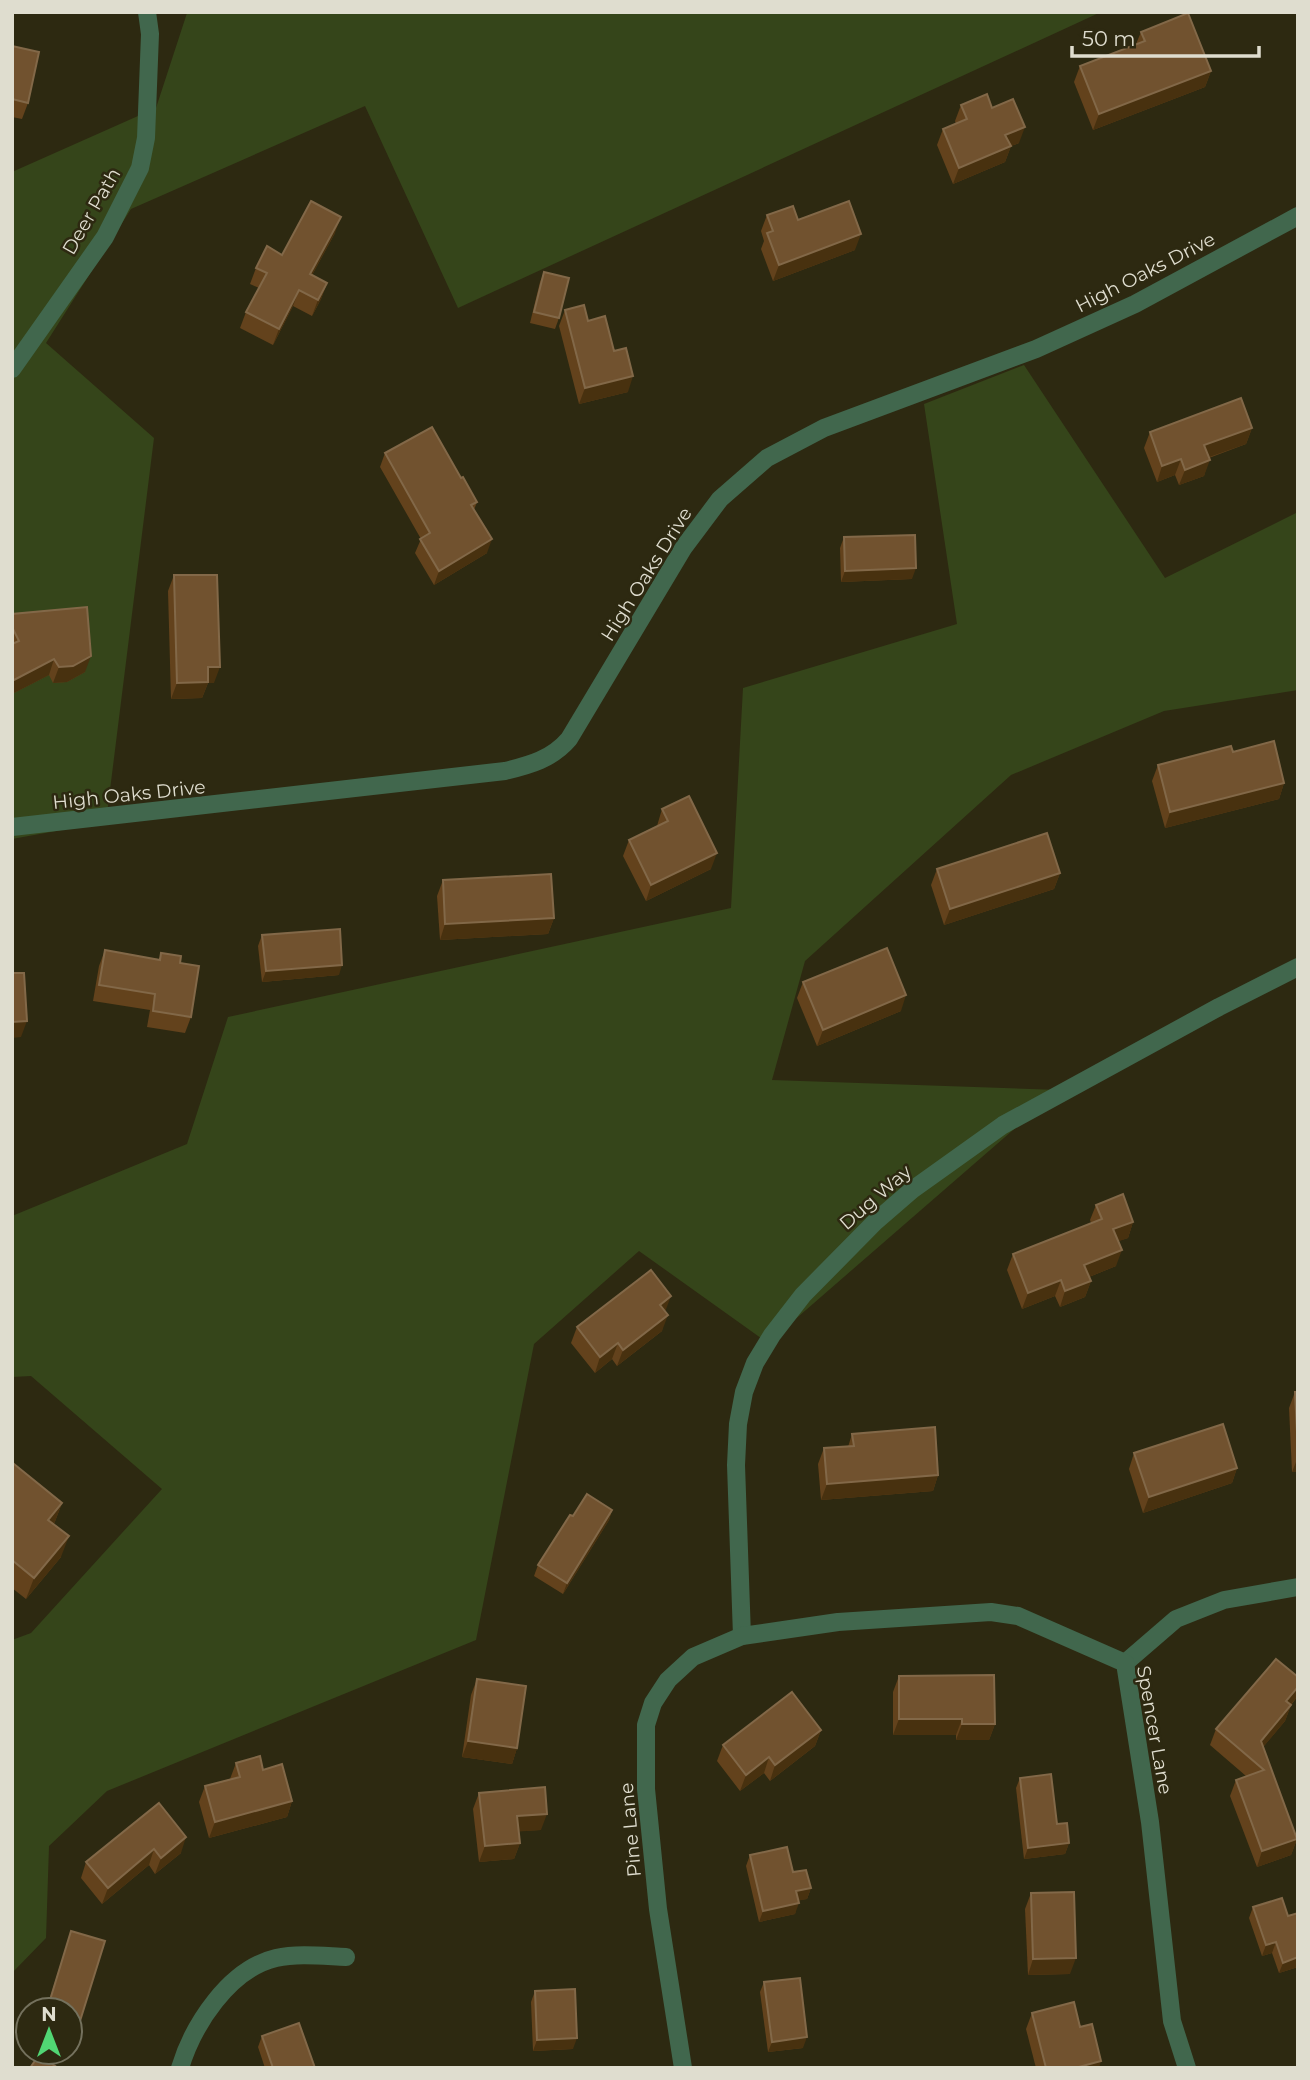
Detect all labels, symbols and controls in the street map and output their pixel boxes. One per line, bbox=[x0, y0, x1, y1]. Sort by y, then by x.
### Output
scale bar bbox=[1072, 14, 1259, 58]
text: 50 m bbox=[1082, 26, 1136, 51]
street label: Deer Path bbox=[57, 164, 125, 259]
street label: High Oaks Drive bbox=[1072, 227, 1219, 318]
street label: High Oaks Drive bbox=[596, 503, 697, 645]
street label: High Oaks Drive bbox=[51, 775, 207, 814]
street label: Dug Way bbox=[835, 1159, 916, 1235]
street label: Spencer Lane bbox=[1132, 1664, 1177, 1796]
street label: Pine Lane bbox=[615, 1782, 646, 1878]
north arrow bbox=[14, 1996, 84, 2066]
text: N bbox=[41, 2003, 57, 2026]

